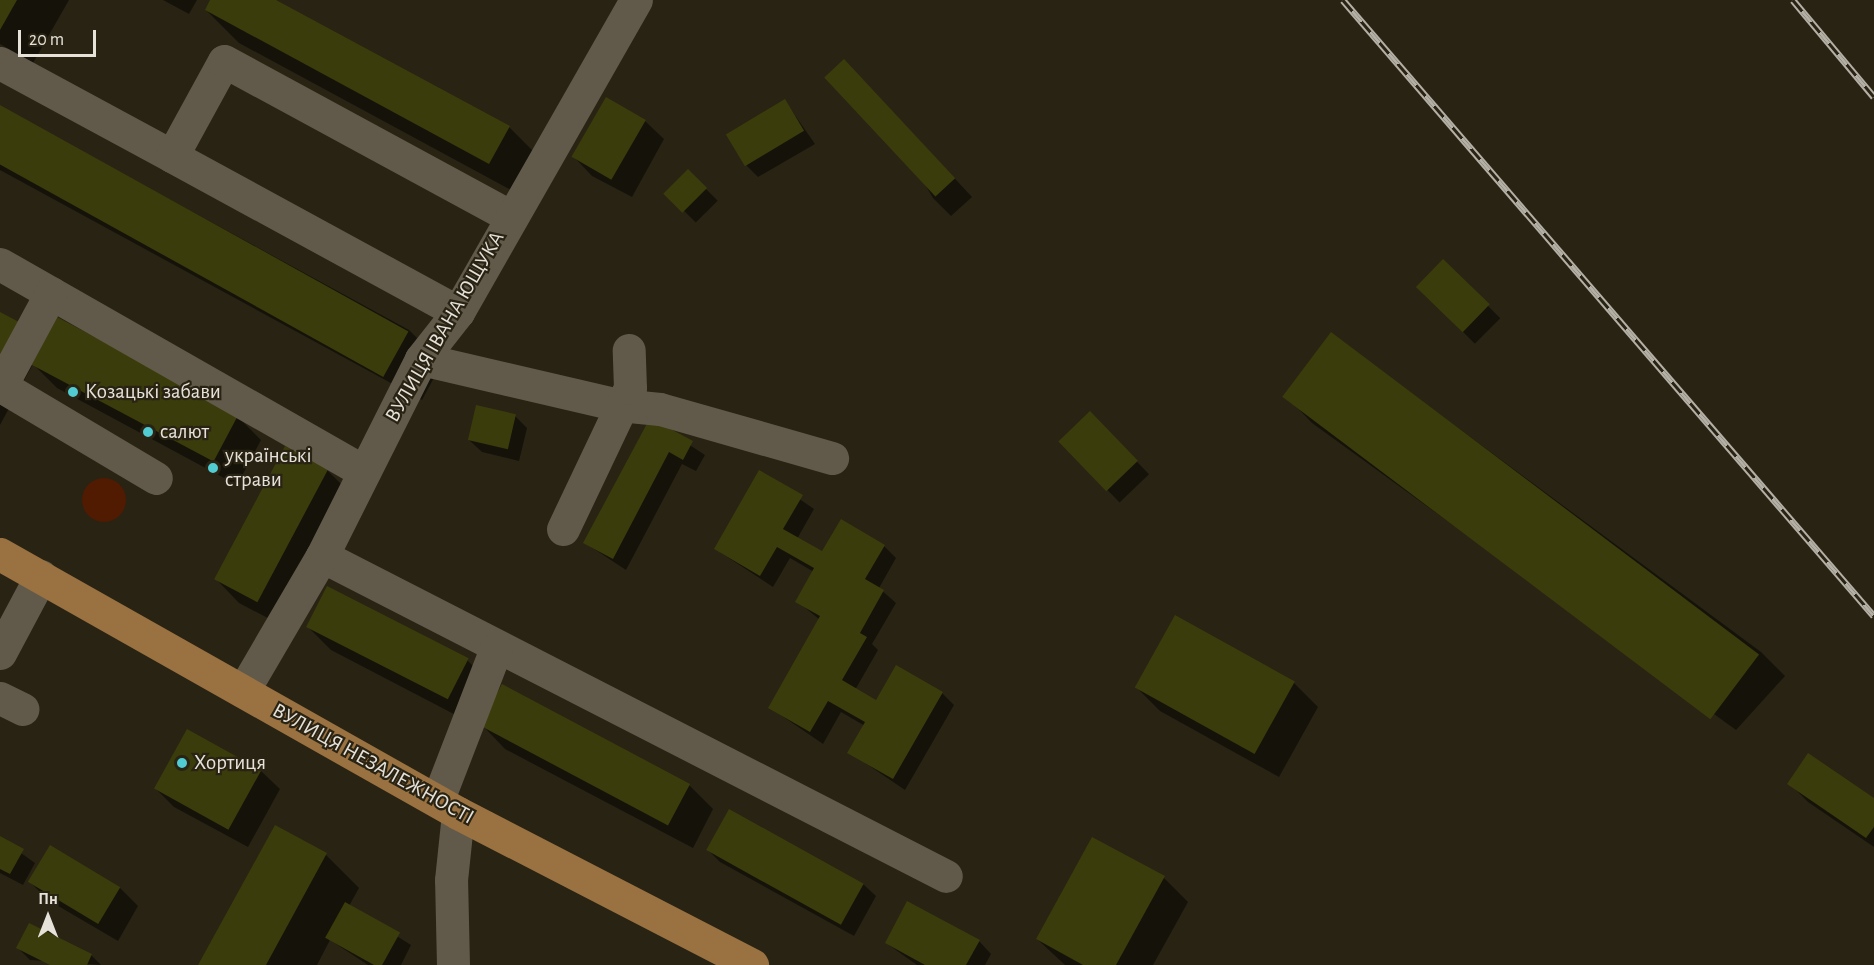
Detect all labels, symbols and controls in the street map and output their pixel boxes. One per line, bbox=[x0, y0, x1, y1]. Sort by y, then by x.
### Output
scale bar bbox=[21, 18, 99, 56]
text: 20 m bbox=[29, 31, 64, 49]
street label: ВУЛИЦЯ ІВАНА ЮЩУКА bbox=[380, 227, 510, 427]
place label: Козацькі забави bbox=[85, 379, 221, 405]
marker: Козацькі забави bbox=[66, 385, 80, 399]
place label: салют bbox=[160, 419, 209, 445]
marker: салют bbox=[141, 425, 155, 439]
place label: українські страви bbox=[225, 443, 311, 493]
marker: українські страви bbox=[206, 461, 220, 475]
street label: ВУЛИЦЯ НЕЗАЛЕЖНОСТІ bbox=[268, 698, 478, 830]
place label: Хортиця bbox=[194, 750, 266, 776]
marker: Хортиця bbox=[175, 756, 189, 770]
north arrow bbox=[18, 887, 78, 947]
text: Пн bbox=[38, 891, 58, 907]

